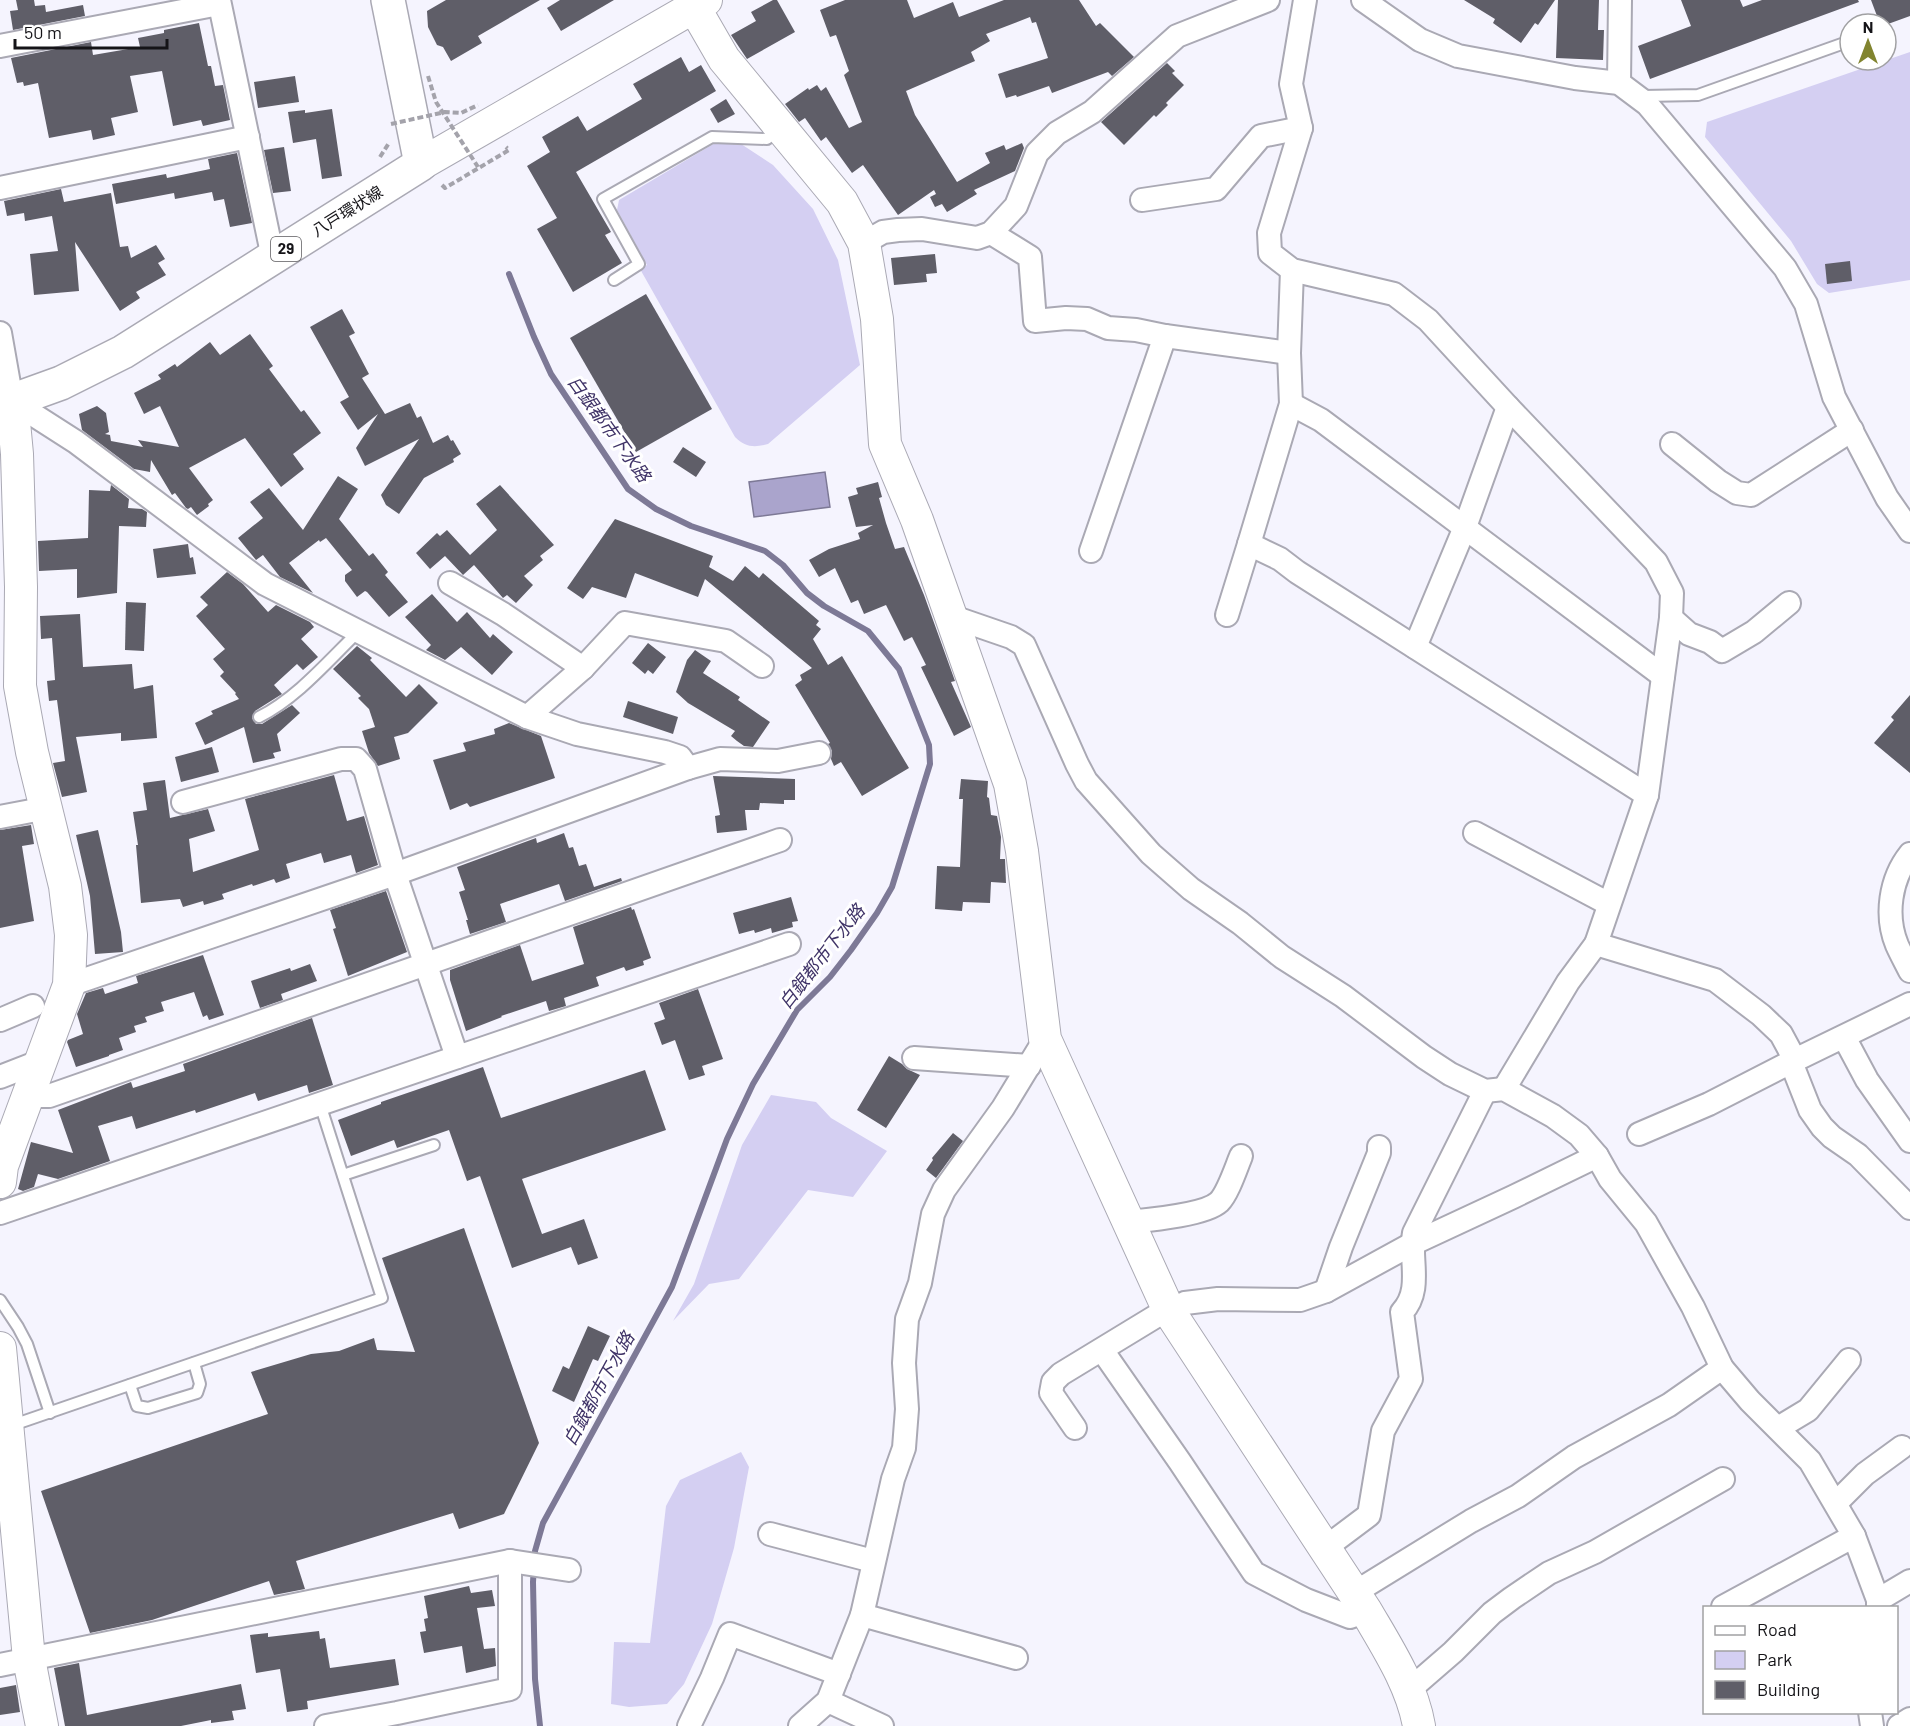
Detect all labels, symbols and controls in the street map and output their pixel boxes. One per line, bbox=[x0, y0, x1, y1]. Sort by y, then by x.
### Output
scale bar bbox=[15, 12, 166, 50]
north arrow bbox=[1838, 12, 1898, 72]
text: N bbox=[1863, 17, 1873, 36]
text: 50 m bbox=[24, 21, 62, 43]
street label: 八戸環状線 bbox=[308, 181, 386, 240]
road number: 29 bbox=[271, 237, 301, 261]
water label: 白銀都市下水路 bbox=[564, 371, 657, 487]
water label: 白銀都市下水路 bbox=[774, 898, 870, 1013]
water label: 白銀都市下水路 bbox=[558, 1326, 639, 1449]
legend bbox=[1703, 1606, 1898, 1714]
text: Road bbox=[1757, 1618, 1797, 1640]
text: Park bbox=[1757, 1648, 1792, 1670]
text: Building bbox=[1757, 1678, 1820, 1700]

